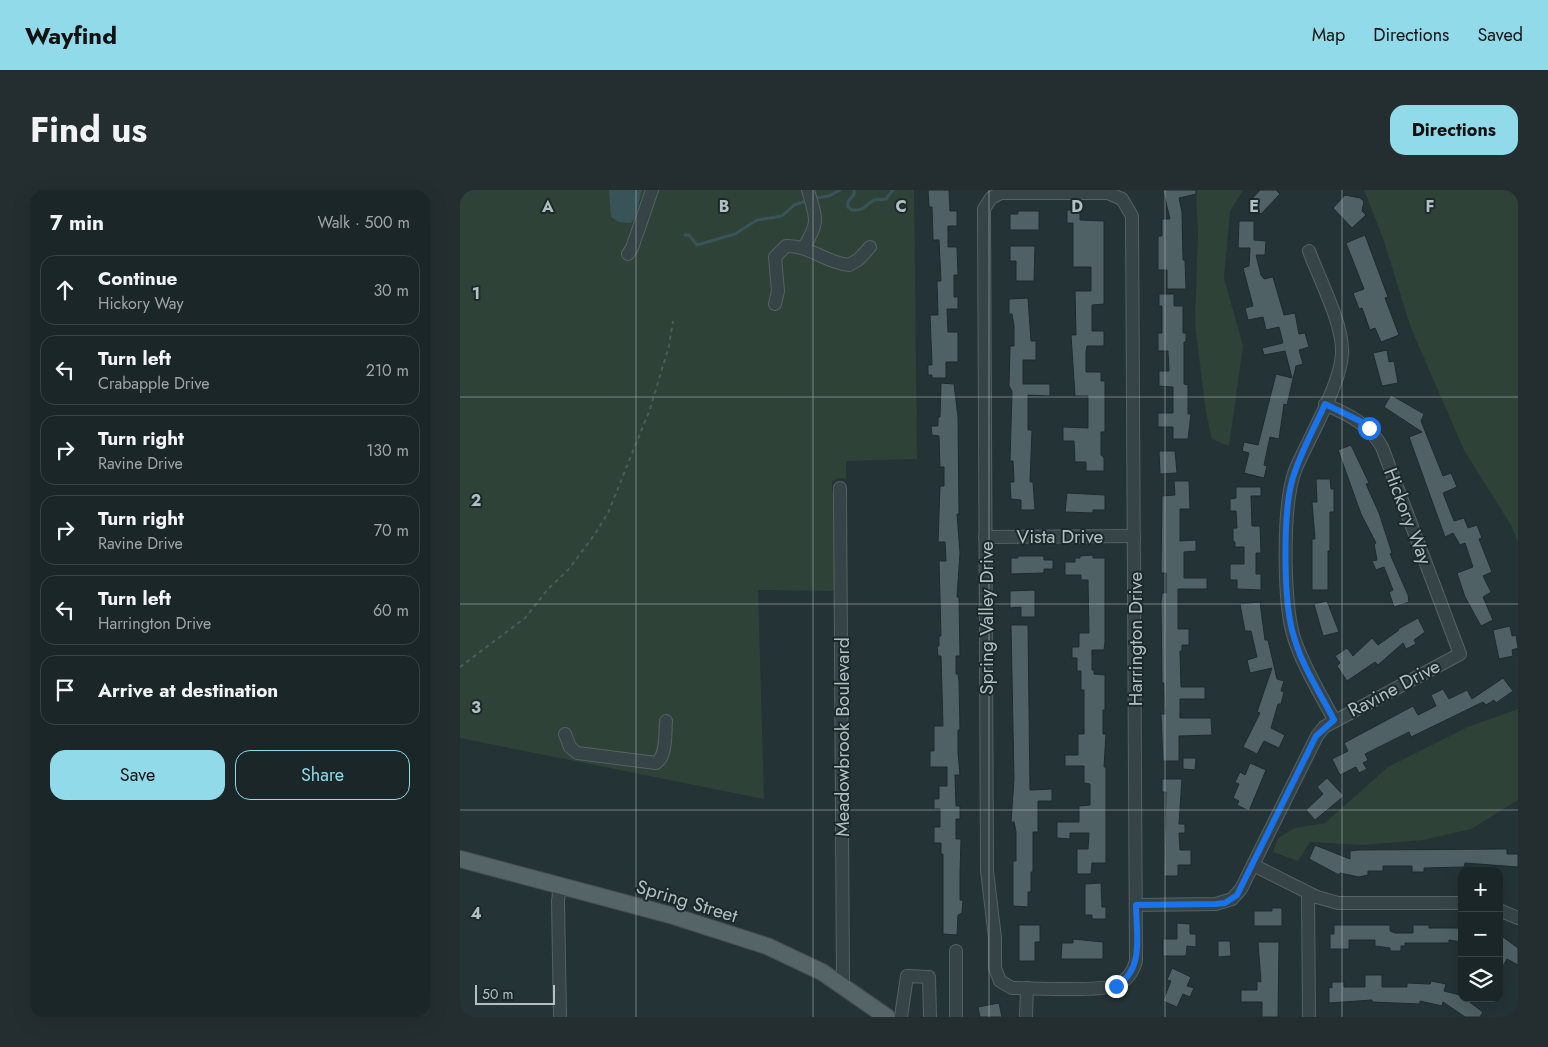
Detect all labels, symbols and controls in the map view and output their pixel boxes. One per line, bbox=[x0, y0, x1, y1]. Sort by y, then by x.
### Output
text: Wayfind bbox=[25, 18, 117, 53]
text: Map bbox=[1312, 22, 1345, 48]
text: Directions bbox=[1373, 22, 1449, 48]
text: Saved bbox=[1477, 22, 1523, 48]
text: Find us bbox=[30, 105, 147, 155]
button: Directions bbox=[1390, 105, 1518, 155]
text: A bbox=[541, 195, 554, 218]
text: B bbox=[719, 195, 729, 218]
text: C bbox=[895, 195, 907, 218]
text: D bbox=[1071, 195, 1083, 218]
text: E bbox=[1249, 195, 1259, 218]
text: F bbox=[1426, 195, 1434, 218]
text: 7 min bbox=[50, 208, 104, 238]
text: Walk · 500 m bbox=[317, 211, 410, 234]
text: Continue bbox=[98, 265, 177, 292]
icon: ahead bbox=[51, 276, 79, 304]
text: 30 m bbox=[373, 279, 409, 302]
text: 1 bbox=[472, 282, 480, 305]
text: Hickory Way bbox=[98, 292, 184, 315]
text: Turn left bbox=[98, 345, 171, 372]
icon: left bbox=[51, 356, 79, 384]
text: 210 m bbox=[366, 359, 409, 382]
text: Crabapple Drive bbox=[98, 372, 210, 395]
route start bbox=[1358, 417, 1381, 440]
text: Turn right bbox=[98, 425, 184, 452]
icon: right bbox=[51, 436, 79, 464]
text: 130 m bbox=[366, 439, 409, 462]
text: Ravine Drive bbox=[98, 452, 183, 475]
street label: Hickory Way bbox=[1377, 464, 1439, 569]
text: 2 bbox=[471, 489, 481, 512]
text: Turn right bbox=[98, 505, 184, 532]
icon: right bbox=[51, 516, 79, 544]
text: 70 m bbox=[374, 519, 409, 542]
street label: Vista Drive bbox=[1017, 523, 1104, 550]
text: Ravine Drive bbox=[98, 532, 183, 555]
street label: Spring Valley Drive bbox=[973, 541, 1000, 695]
street label: Harrington Drive bbox=[1122, 572, 1149, 706]
text: Turn left bbox=[98, 585, 171, 612]
icon: left bbox=[51, 596, 79, 624]
text: 60 m bbox=[373, 599, 409, 622]
text: Harrington Drive bbox=[98, 612, 211, 635]
street label: Meadowbrook Boulevard bbox=[829, 637, 856, 837]
street label: Ravine Drive bbox=[1343, 652, 1445, 724]
icon: arrive bbox=[51, 676, 79, 704]
text: Arrive at destination bbox=[98, 677, 278, 704]
text: 3 bbox=[471, 696, 481, 719]
button: Save bbox=[50, 750, 225, 800]
button: Share bbox=[235, 750, 410, 800]
map controls bbox=[1458, 867, 1503, 1002]
button: + bbox=[1458, 867, 1503, 912]
street label: Spring Street bbox=[633, 873, 741, 929]
text: 4 bbox=[470, 902, 482, 925]
button: − bbox=[1458, 912, 1503, 957]
button: layers bbox=[1458, 957, 1503, 1002]
route end bbox=[1105, 975, 1128, 998]
scale bar bbox=[475, 982, 555, 1005]
text: 50 m bbox=[482, 984, 513, 1004]

